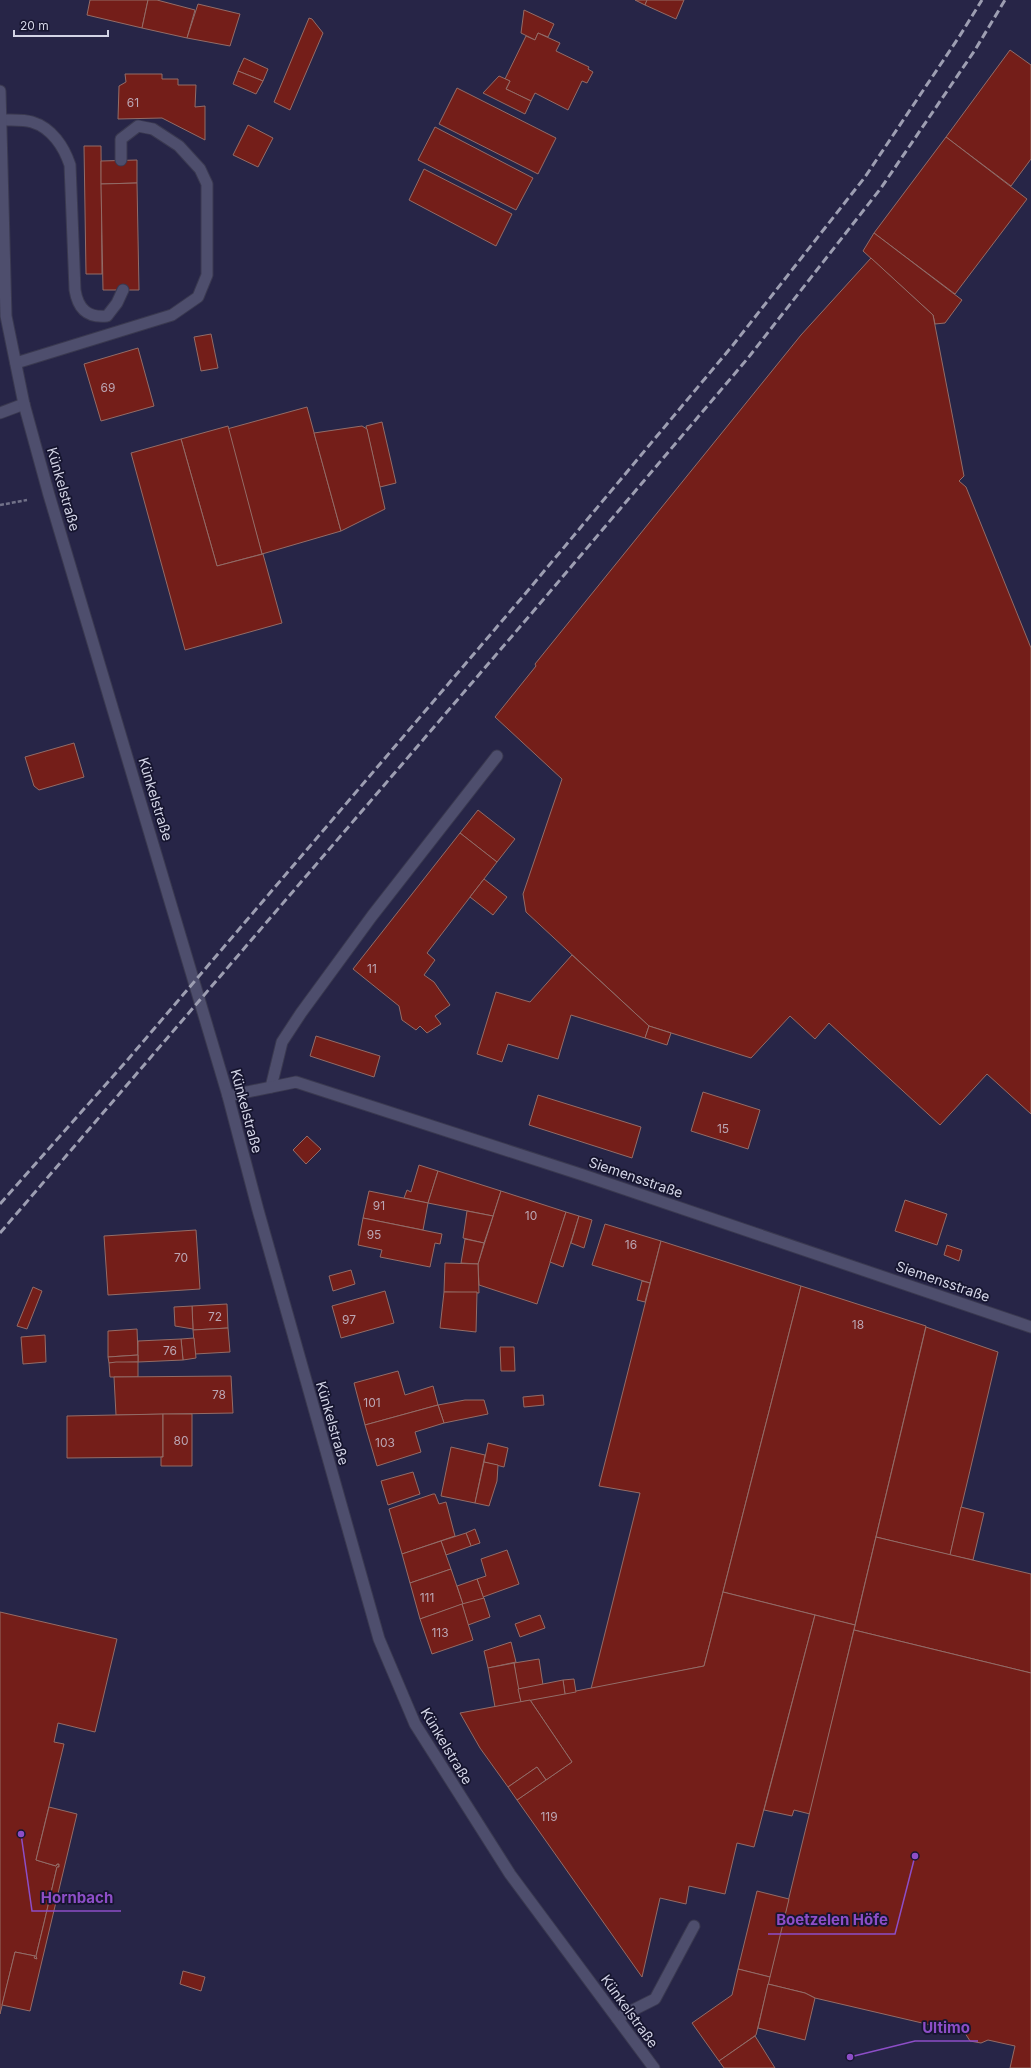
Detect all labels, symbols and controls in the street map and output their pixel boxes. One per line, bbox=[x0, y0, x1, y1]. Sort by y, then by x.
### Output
scale bar bbox=[14, 12, 108, 38]
text: 20 m bbox=[20, 18, 49, 33]
house number: 61 bbox=[127, 95, 139, 110]
house number: 69 bbox=[101, 380, 115, 395]
street label: Künkelstraße bbox=[44, 445, 84, 533]
street label: Künkelstraße bbox=[135, 755, 177, 843]
house number: 11 bbox=[367, 961, 377, 976]
street label: Künkelstraße bbox=[228, 1067, 266, 1155]
house number: 15 bbox=[717, 1121, 729, 1136]
street label: Siemensstraße bbox=[587, 1153, 685, 1201]
house number: 91 bbox=[373, 1198, 385, 1213]
house number: 10 bbox=[525, 1208, 537, 1223]
house number: 95 bbox=[367, 1227, 381, 1242]
house number: 16 bbox=[625, 1237, 637, 1252]
house number: 70 bbox=[174, 1250, 188, 1265]
street label: Siemensstraße bbox=[894, 1257, 992, 1305]
house number: 72 bbox=[208, 1309, 222, 1324]
house number: 97 bbox=[342, 1312, 356, 1327]
house number: 18 bbox=[852, 1317, 864, 1332]
house number: 76 bbox=[163, 1343, 177, 1358]
street label: Künkelstraße bbox=[313, 1379, 353, 1467]
house number: 78 bbox=[212, 1387, 226, 1402]
house number: 101 bbox=[363, 1395, 381, 1410]
house number: 80 bbox=[174, 1433, 189, 1448]
house number: 103 bbox=[375, 1435, 395, 1450]
house number: 111 bbox=[420, 1590, 434, 1605]
house number: 113 bbox=[431, 1625, 449, 1640]
street label: Künkelstraße bbox=[417, 1705, 477, 1787]
house number: 119 bbox=[540, 1809, 558, 1824]
callout: Hornbach bbox=[32, 1884, 121, 1911]
text: Hornbach bbox=[41, 1888, 113, 1907]
callout: Boetzelen Höfe bbox=[768, 1907, 895, 1934]
text: Boetzelen Höfe bbox=[776, 1910, 888, 1929]
street label: Künkelstraße bbox=[598, 1971, 662, 2051]
callout: Ultimo bbox=[915, 2014, 978, 2041]
text: Ultimo bbox=[922, 2018, 970, 2037]

